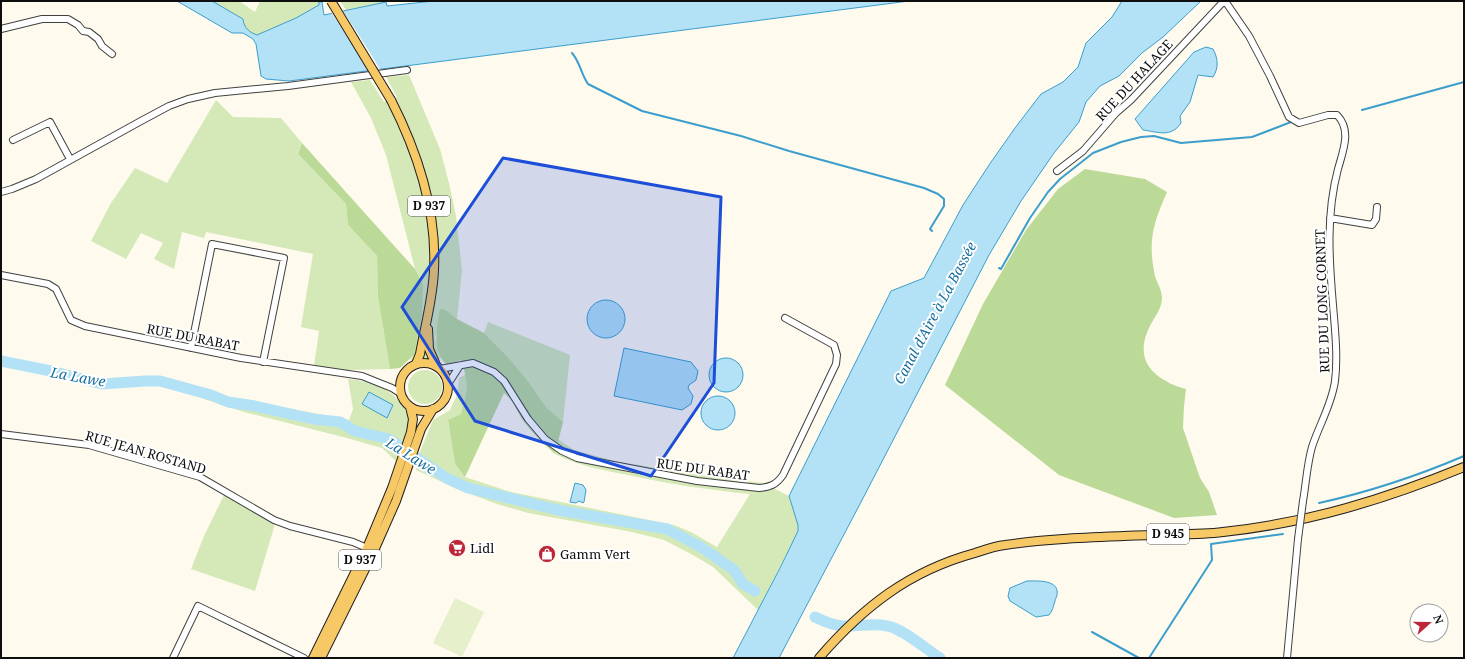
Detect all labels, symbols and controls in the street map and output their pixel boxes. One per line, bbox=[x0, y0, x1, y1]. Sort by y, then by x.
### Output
street label: RUE DU HALAGE bbox=[1092, 35, 1176, 125]
road number: D 937 bbox=[408, 196, 450, 216]
street label: RUE DU LONG CORNET bbox=[1310, 229, 1334, 373]
water label: Canal d'Aire à La Bassée bbox=[889, 238, 980, 387]
street label: RUE DU RABAT bbox=[145, 319, 241, 355]
water label: La Lawe bbox=[48, 362, 107, 391]
street label: RUE JEAN ROSTAND bbox=[84, 426, 208, 478]
water label: La Lawe bbox=[382, 432, 440, 478]
street label: RUE DU RABAT bbox=[655, 454, 751, 484]
road number: D 945 bbox=[1147, 524, 1189, 544]
supermarket icon: Lidl bbox=[447, 538, 467, 558]
place label: Lidl bbox=[470, 539, 494, 557]
shop icon: Gamm Vert bbox=[537, 544, 557, 564]
place label: Gamm Vert bbox=[560, 545, 631, 563]
road number: D 937 bbox=[339, 550, 381, 570]
north arrow bbox=[1409, 603, 1449, 643]
text: N bbox=[1430, 613, 1447, 626]

